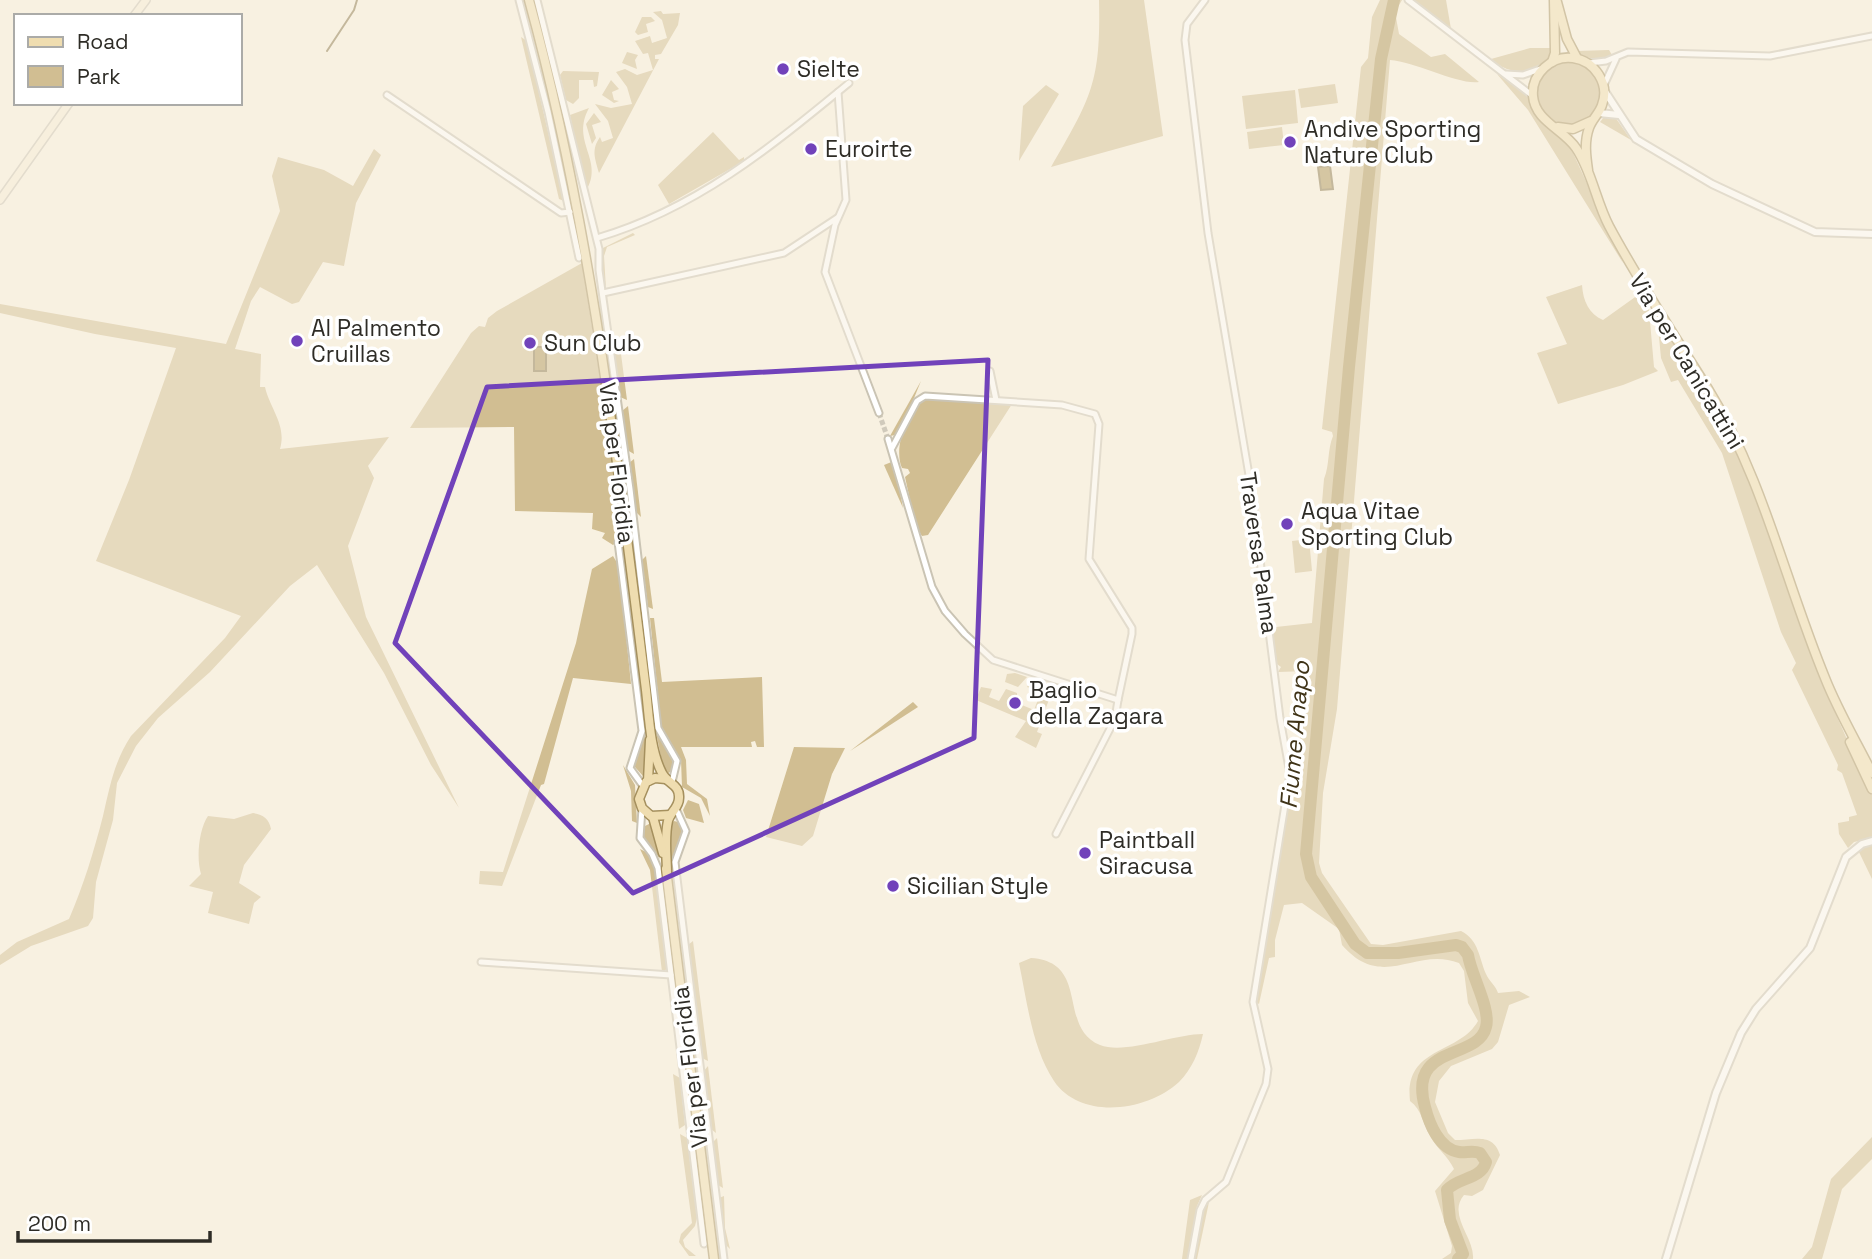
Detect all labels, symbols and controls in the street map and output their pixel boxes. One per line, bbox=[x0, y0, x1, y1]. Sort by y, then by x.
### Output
legend bbox=[14, 14, 242, 105]
text: Road bbox=[77, 28, 129, 55]
place label: Sielte bbox=[797, 54, 860, 84]
marker: Sielte bbox=[775, 61, 791, 77]
text: Park bbox=[77, 63, 121, 90]
place label: Andive Sporting Nature Club bbox=[1304, 114, 1481, 170]
place label: Euroirte bbox=[825, 134, 913, 164]
marker: Andive Sporting Nature Club bbox=[1282, 134, 1298, 150]
marker: Euroirte bbox=[803, 141, 819, 157]
street label: Via per Canicattini bbox=[1623, 268, 1751, 454]
place label: Al Palmento Cruillas bbox=[311, 313, 441, 369]
place label: Sun Club bbox=[544, 328, 641, 358]
marker: Al Palmento Cruillas bbox=[289, 333, 305, 349]
marker: Sun Club bbox=[522, 335, 538, 351]
street label: Via per Floridia bbox=[592, 381, 642, 545]
street label: Traversa Palma bbox=[1233, 470, 1285, 636]
place label: Aqua Vitae Sporting Club bbox=[1301, 496, 1453, 552]
marker: Aqua Vitae Sporting Club bbox=[1279, 516, 1295, 532]
water label: Fiume Anapo bbox=[1273, 659, 1316, 810]
place label: Baglio della Zagara bbox=[1029, 675, 1164, 731]
marker: Baglio della Zagara bbox=[1007, 695, 1023, 711]
place label: Paintball Siracusa bbox=[1099, 825, 1195, 881]
marker: Paintball Siracusa bbox=[1077, 845, 1093, 861]
place label: Sicilian Style bbox=[907, 871, 1049, 901]
marker: Sicilian Style bbox=[885, 878, 901, 894]
street label: Via per Floridia bbox=[665, 985, 715, 1149]
scale bar bbox=[18, 1200, 210, 1244]
text: 200 m bbox=[28, 1210, 91, 1237]

